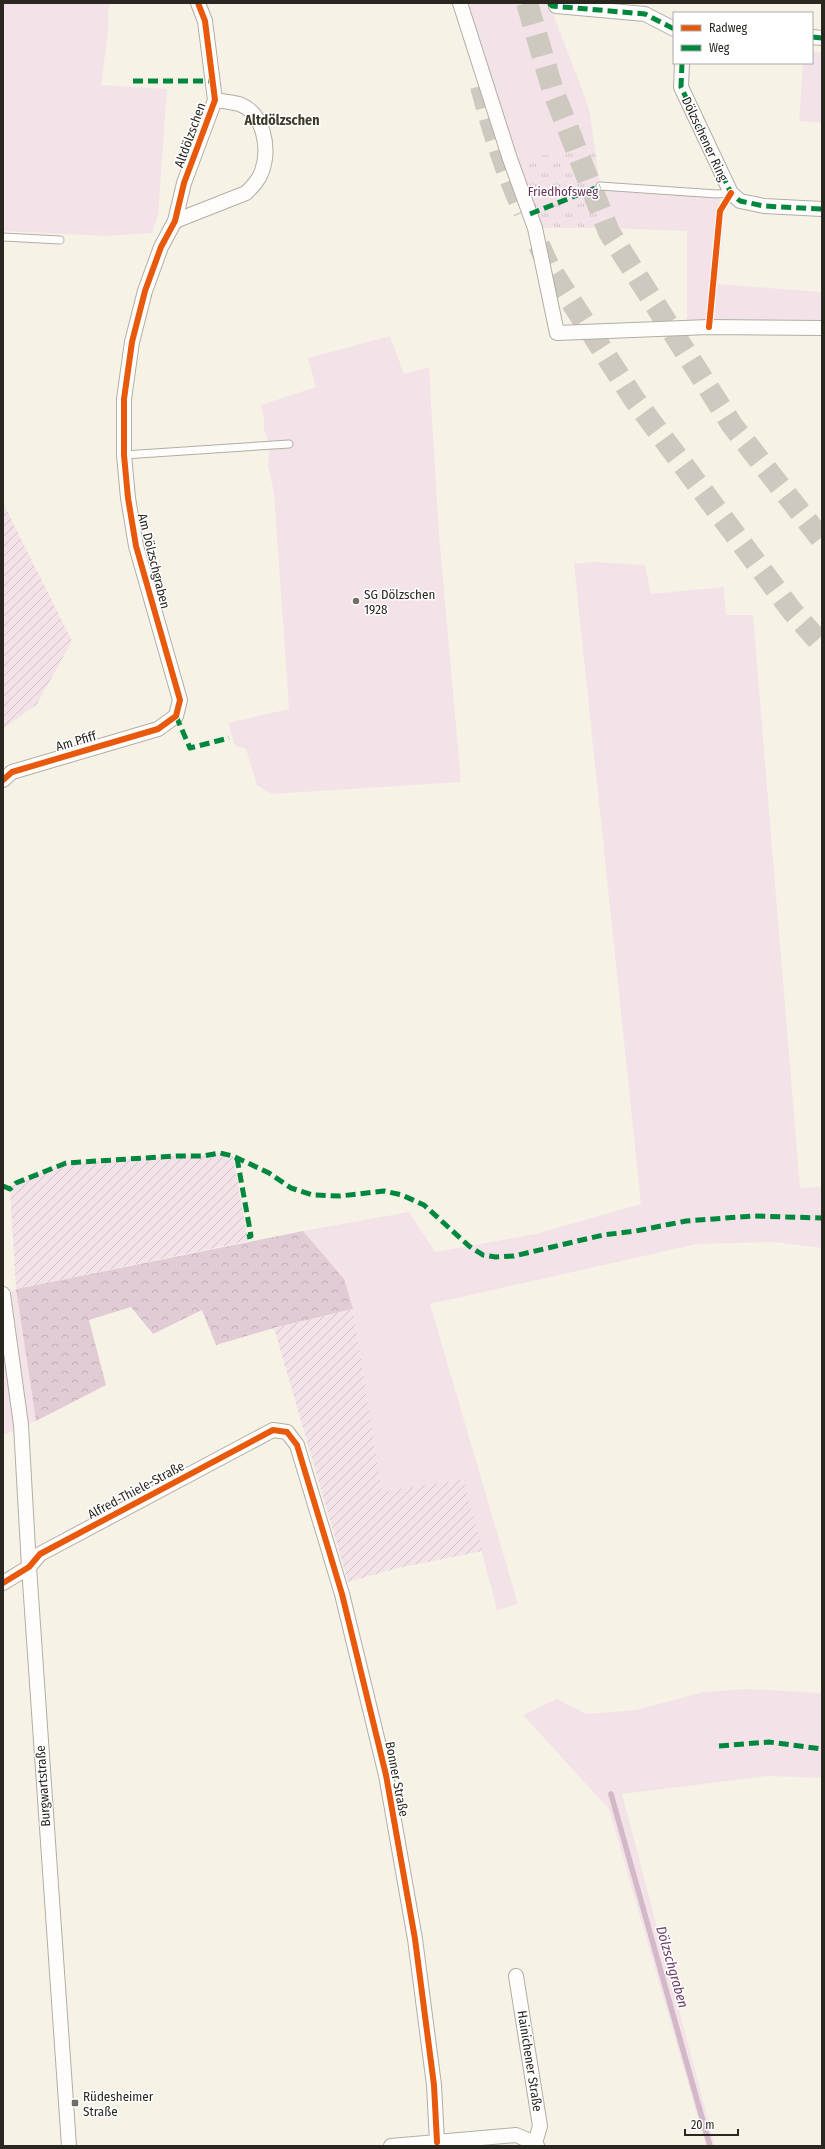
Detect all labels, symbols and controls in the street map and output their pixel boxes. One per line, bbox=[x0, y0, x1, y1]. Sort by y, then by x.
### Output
legend bbox=[673, 12, 813, 64]
text: Radweg bbox=[709, 21, 748, 35]
text: Weg bbox=[709, 41, 730, 55]
street label: Dölzschener Ring bbox=[679, 94, 732, 184]
street label: Altdölzschen bbox=[171, 100, 209, 170]
district label: Altdölzschen bbox=[244, 112, 319, 129]
park label: Friedhofsweg bbox=[528, 184, 599, 199]
street label: Am Dölzschgraben bbox=[135, 512, 173, 610]
place label: SG Dölzschen 1928 bbox=[364, 587, 435, 617]
marker: SG Dölzschen 1928 bbox=[351, 596, 361, 606]
street label: Am Pfiff bbox=[54, 728, 99, 754]
street label: Alfred-Thiele-Straße bbox=[85, 1458, 187, 1522]
street label: Bonner Straße bbox=[382, 1740, 412, 1818]
street label: Burgwartstraße bbox=[33, 1745, 53, 1827]
water label: Dölzschgraben bbox=[652, 1924, 692, 2010]
street label: Hainichener Straße bbox=[515, 2009, 545, 2113]
place label: Rüdesheimer Straße bbox=[83, 2089, 154, 2119]
marker: Rüdesheimer Straße bbox=[70, 2098, 80, 2108]
scale bar bbox=[685, 2111, 738, 2137]
text: 20 m bbox=[691, 2118, 715, 2132]

